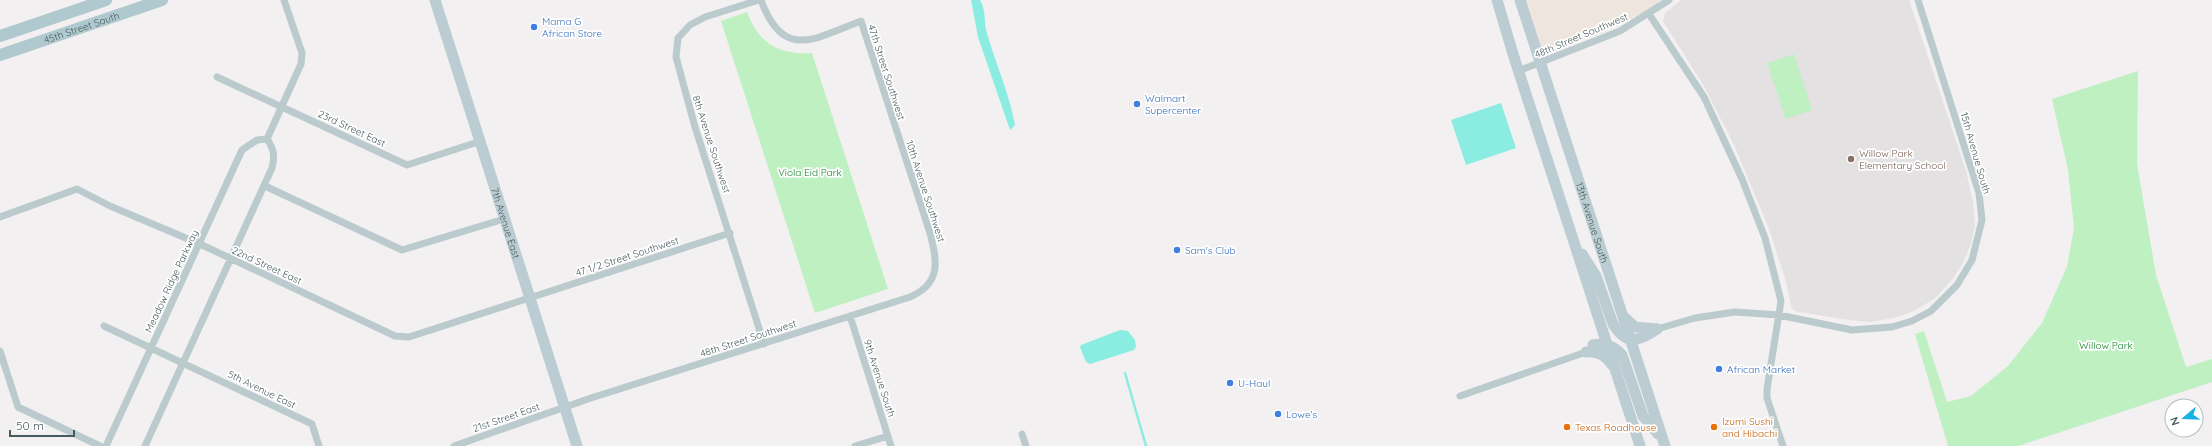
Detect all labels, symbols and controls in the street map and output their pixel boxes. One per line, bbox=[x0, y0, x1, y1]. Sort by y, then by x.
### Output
street label: 45th Street South bbox=[42, 9, 121, 47]
street label: 48th Street Southwest bbox=[1533, 10, 1630, 61]
place label: Mama G African Store bbox=[542, 15, 602, 40]
marker: Mama G African Store bbox=[529, 22, 539, 32]
street label: 47th Street Southwest bbox=[865, 23, 908, 122]
place label: Walmart Supercenter bbox=[1145, 92, 1201, 117]
street label: 8th Avenue Southwest bbox=[690, 94, 734, 195]
marker: Walmart Supercenter bbox=[1132, 99, 1142, 109]
street label: 23rd Street East bbox=[316, 107, 388, 150]
street label: 15th Avenue South bbox=[1958, 111, 1993, 195]
street label: 10th Avenue Southwest bbox=[903, 139, 948, 244]
place label: Willow Park Elementary School bbox=[1859, 147, 1946, 172]
marker: Willow Park Elementary School bbox=[1846, 154, 1856, 164]
park label: Viola Eid Park bbox=[778, 166, 842, 179]
street label: 13th Avenue South bbox=[1573, 181, 1611, 265]
street label: 7th Avenue East bbox=[488, 186, 523, 261]
street label: Meadow Ridge Parkway bbox=[142, 228, 201, 335]
street label: 47 1/2 Street Southwest bbox=[574, 233, 681, 279]
street label: 22nd Street East bbox=[230, 244, 304, 288]
place label: Sam's Club bbox=[1185, 244, 1236, 257]
marker: Sam's Club bbox=[1172, 245, 1182, 255]
street label: 48th Street Southwest bbox=[698, 317, 798, 360]
street label: 9th Avenue South bbox=[861, 338, 898, 419]
park label: Willow Park bbox=[2079, 339, 2133, 352]
place label: African Market bbox=[1727, 363, 1796, 376]
marker: African Market bbox=[1714, 364, 1724, 374]
street label: 5th Avenue East bbox=[226, 367, 298, 412]
place label: U-Haul bbox=[1238, 377, 1270, 390]
marker: U-Haul bbox=[1225, 378, 1235, 388]
north arrow bbox=[2164, 398, 2204, 438]
street label: 21st Street East bbox=[471, 400, 542, 435]
place label: Lowe's bbox=[1286, 408, 1317, 421]
marker: Lowe's bbox=[1273, 409, 1283, 419]
scale bar bbox=[10, 412, 74, 438]
place label: Izumi Sushi and Hibachi bbox=[1722, 415, 1777, 440]
text: N bbox=[2167, 415, 2182, 427]
text: 50 m bbox=[16, 418, 44, 433]
place label: Texas Roadhouse bbox=[1575, 421, 1657, 434]
marker: Texas Roadhouse bbox=[1562, 422, 1572, 432]
marker: Izumi Sushi and Hibachi bbox=[1709, 422, 1719, 432]

